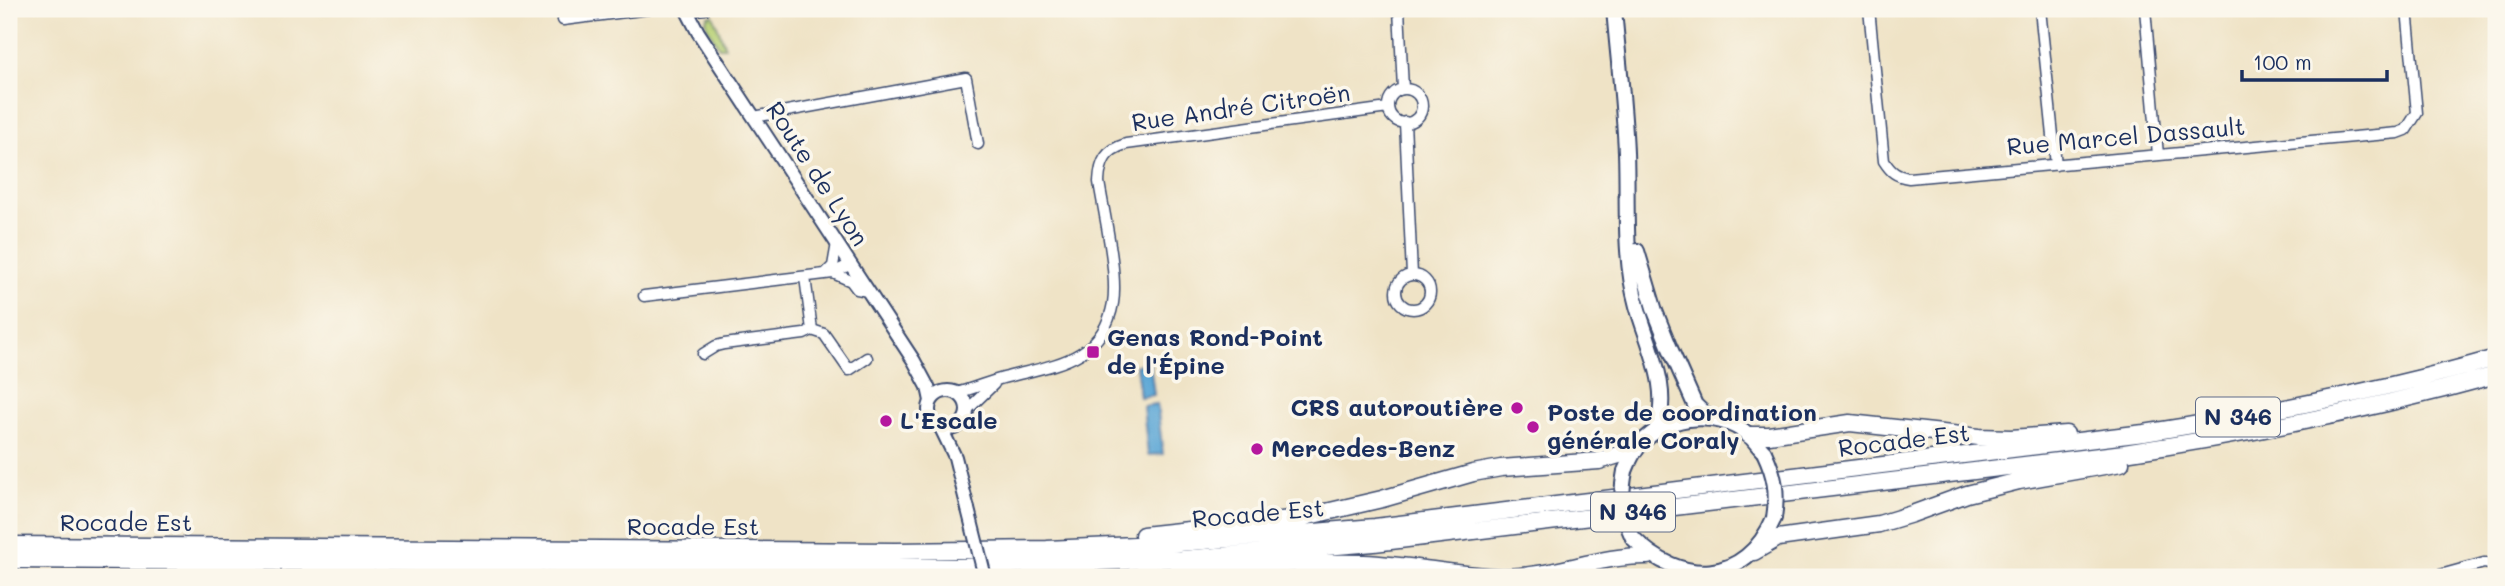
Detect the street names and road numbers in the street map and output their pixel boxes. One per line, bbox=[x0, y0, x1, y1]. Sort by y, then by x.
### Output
street label: Rue André Citroën bbox=[1130, 76, 1352, 137]
street label: Route de Lyon bbox=[760, 95, 877, 251]
street label: Rue Marcel Dassault bbox=[2005, 110, 2246, 161]
road number: N 346 bbox=[2196, 398, 2280, 436]
street label: Rocade Est bbox=[1836, 416, 1971, 463]
street label: Rocade Est bbox=[1191, 491, 1325, 534]
road number: N 346 bbox=[1591, 492, 1675, 532]
street label: Rocade Est bbox=[60, 506, 192, 537]
street label: Rocade Est bbox=[627, 510, 759, 541]

